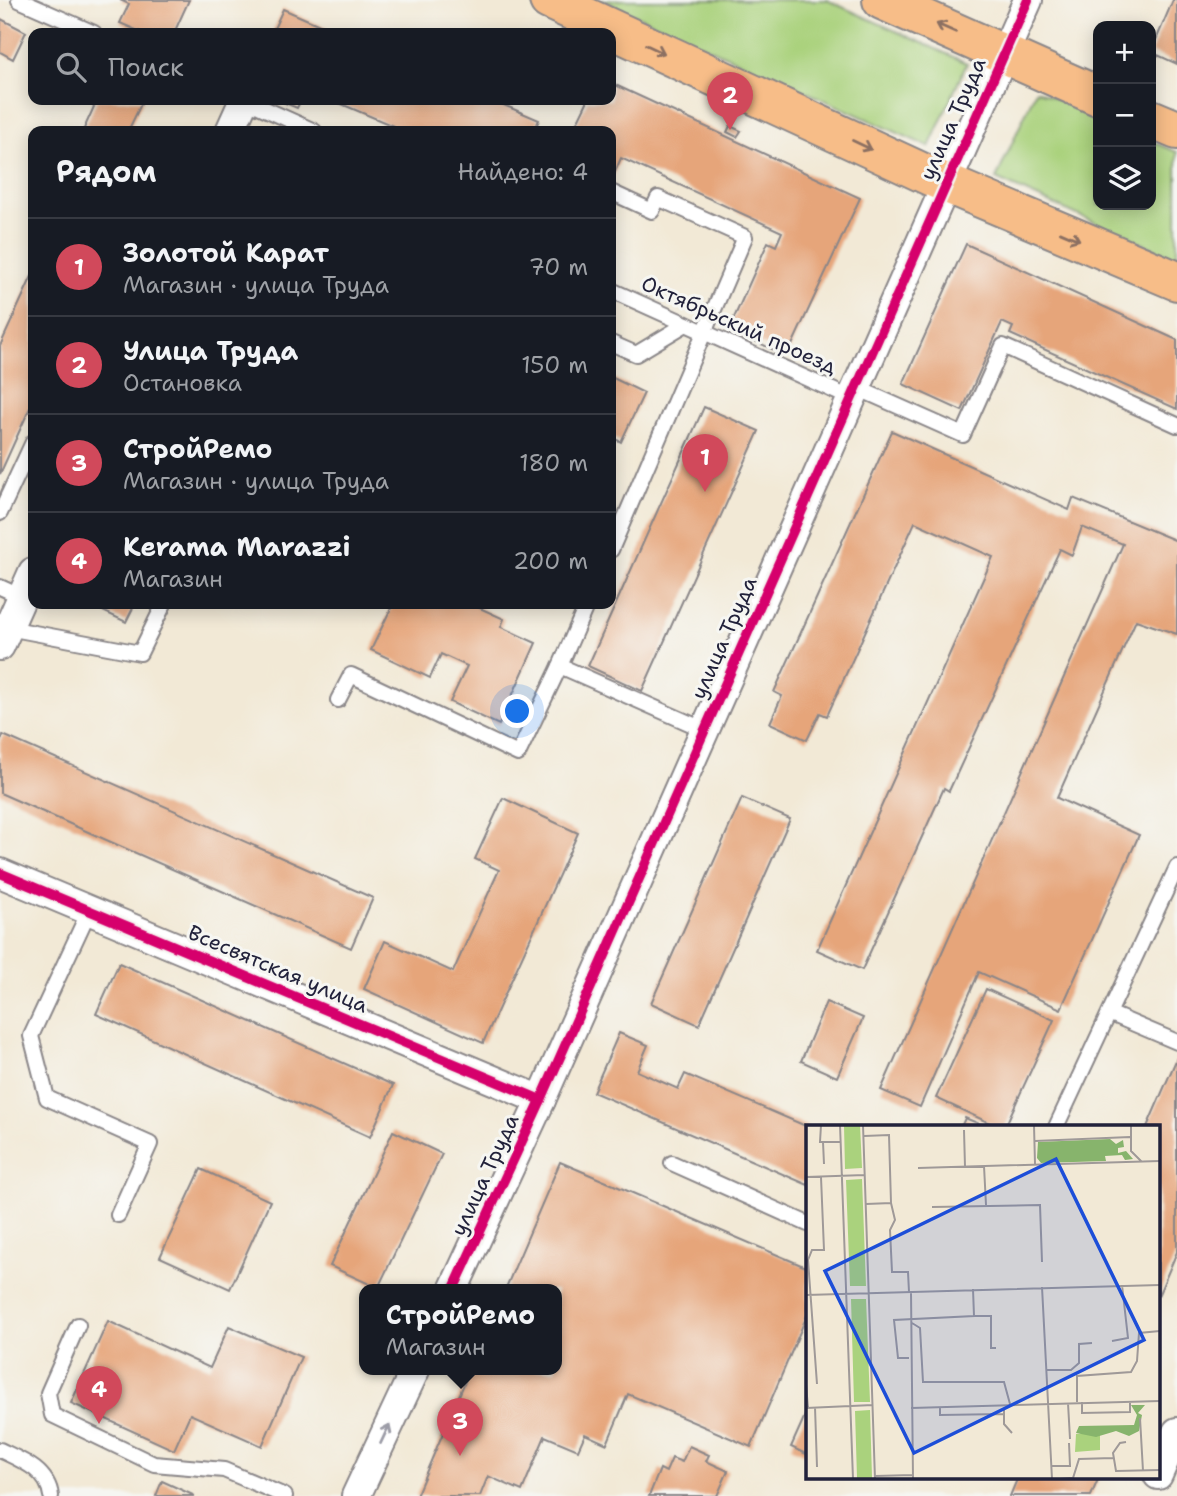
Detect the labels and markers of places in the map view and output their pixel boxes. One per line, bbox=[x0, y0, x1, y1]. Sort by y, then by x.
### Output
pin: 2 bbox=[707, 72, 753, 130]
pin: 1 bbox=[682, 434, 728, 492]
pin: 4 bbox=[76, 1366, 122, 1424]
pin: 3 bbox=[437, 1398, 483, 1456]

